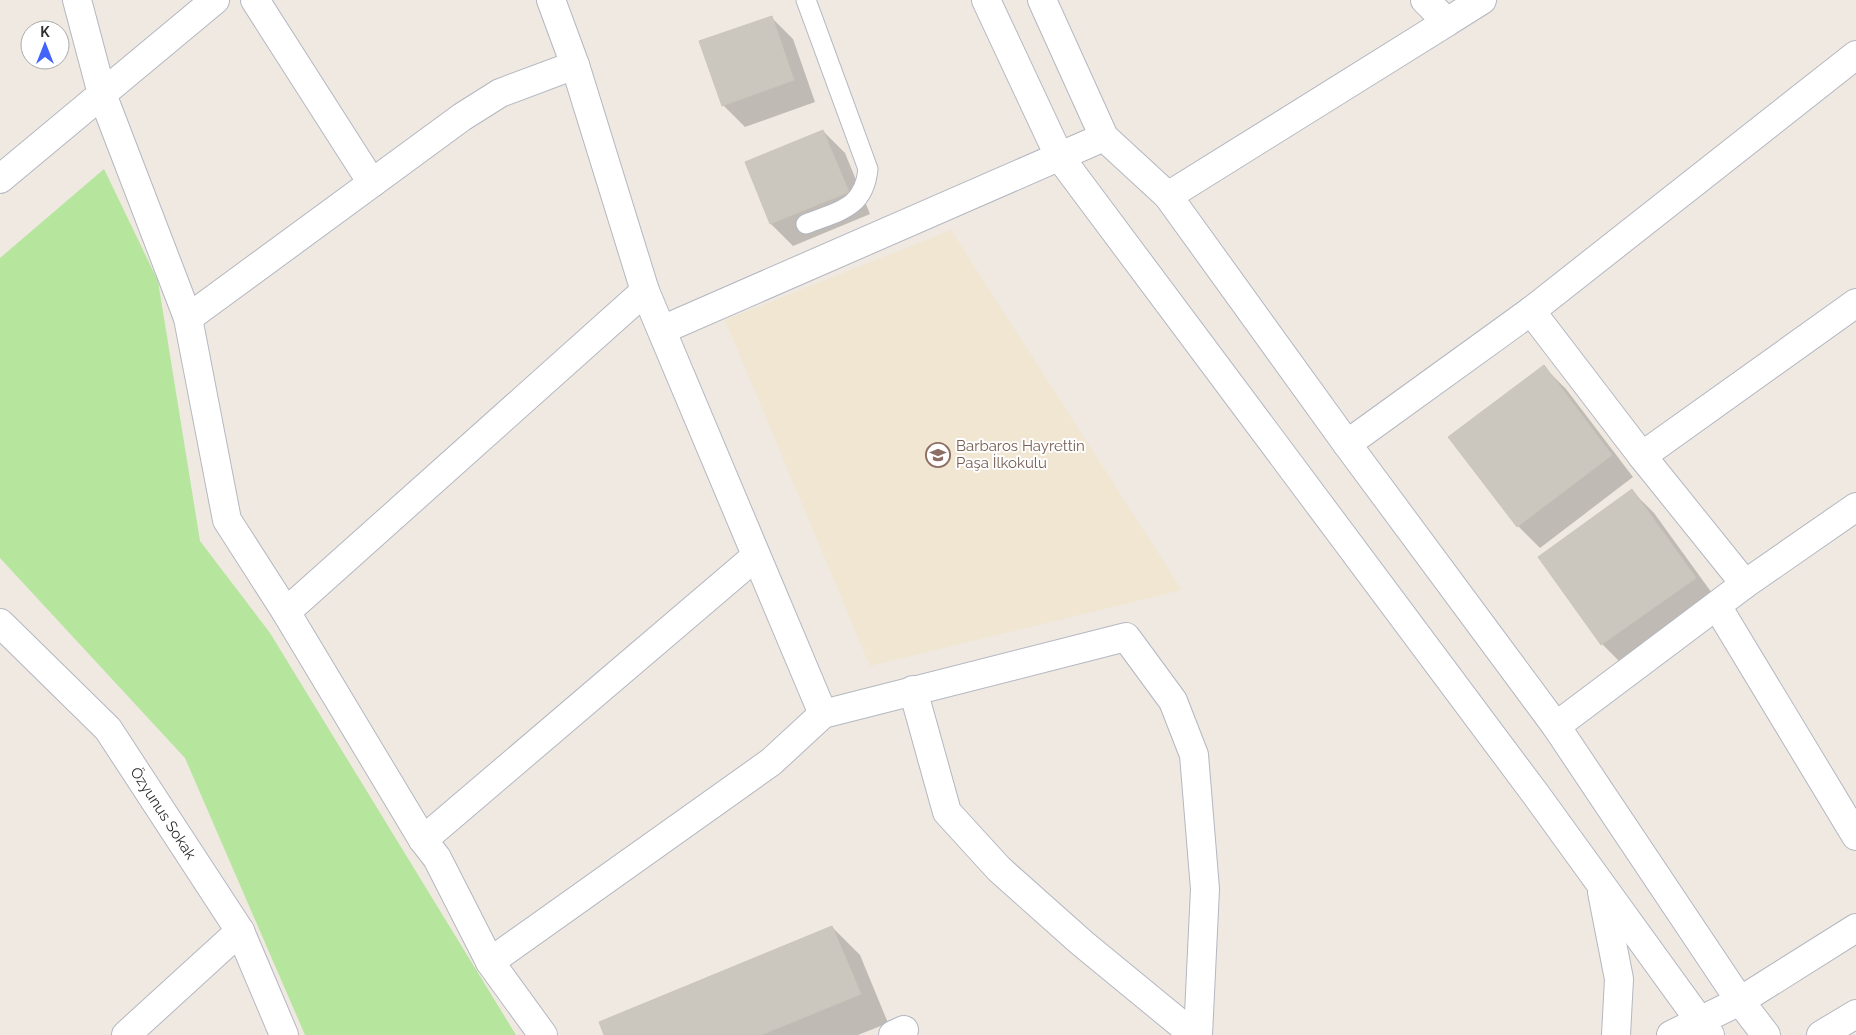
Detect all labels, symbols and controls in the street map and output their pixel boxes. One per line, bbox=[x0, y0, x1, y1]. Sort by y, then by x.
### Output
north arrow bbox=[20, 20, 70, 70]
text: K bbox=[40, 24, 50, 40]
place label: Barbaros Hayrettin Paşa İlkokulu bbox=[956, 437, 1085, 472]
school or university icon: Barbaros Hayrettin Paşa İlkokulu bbox=[925, 442, 951, 468]
street label: Özyunus Sokak bbox=[126, 763, 200, 863]

